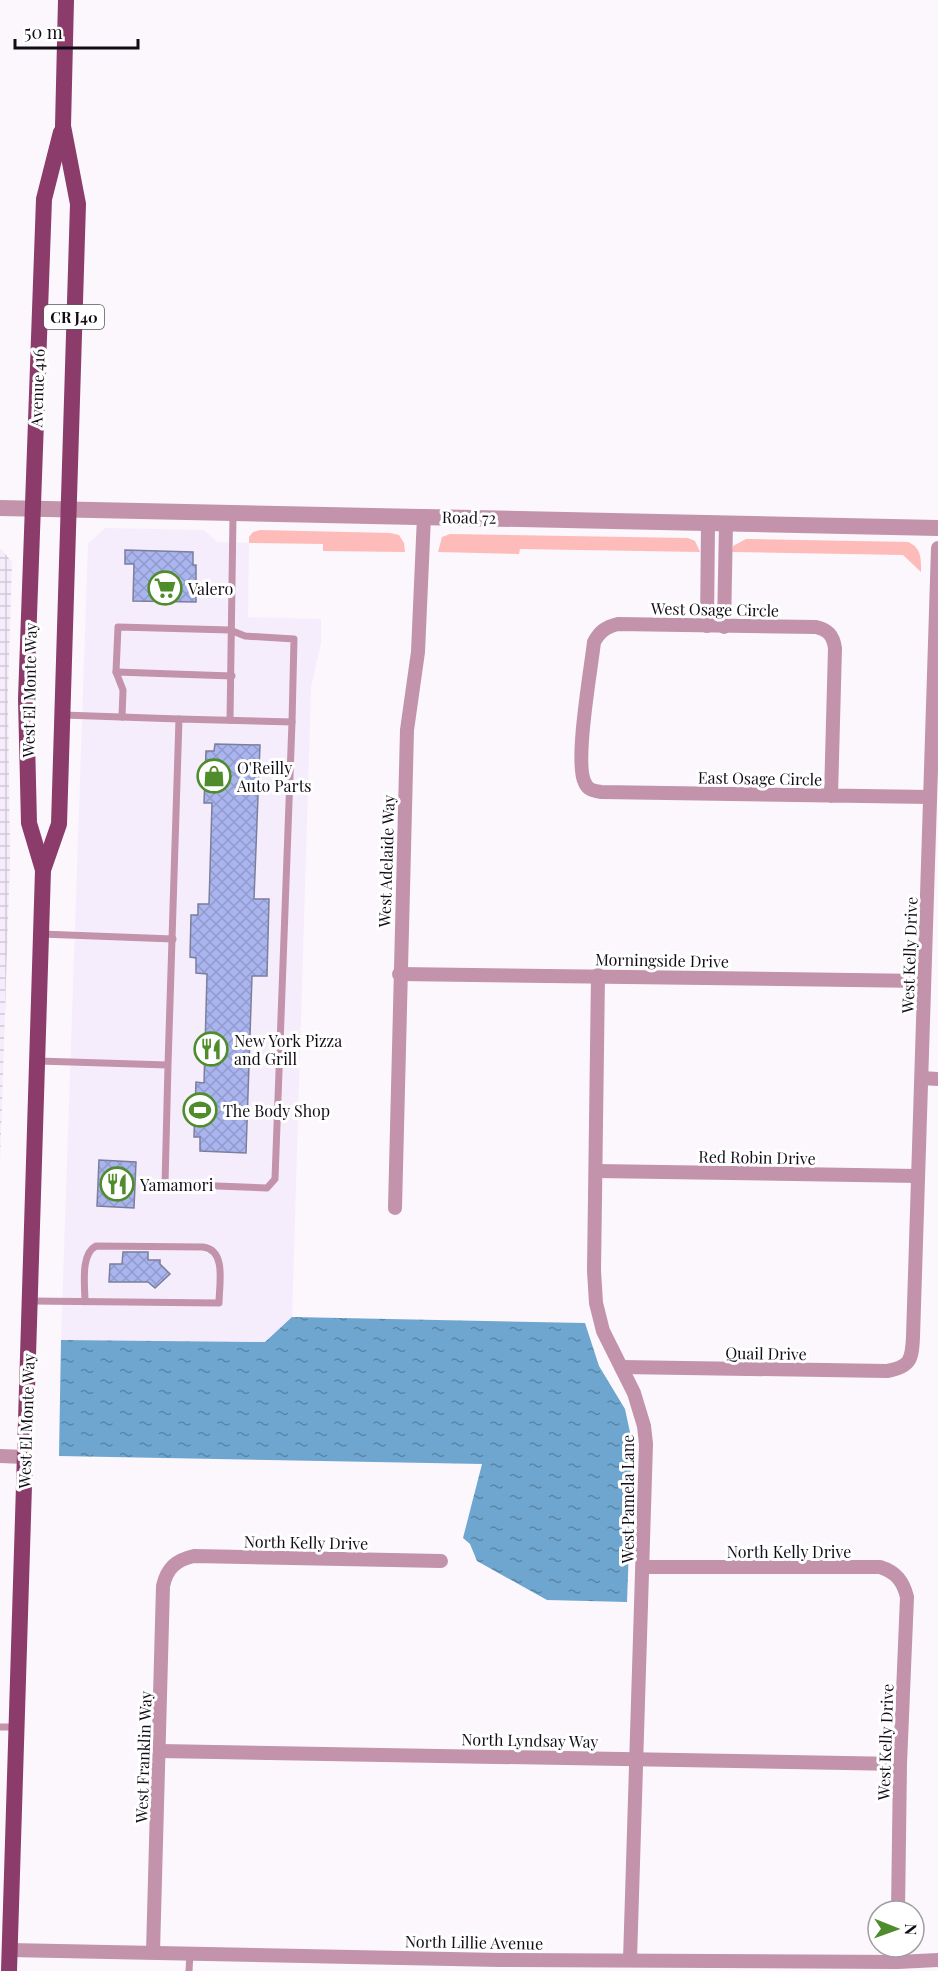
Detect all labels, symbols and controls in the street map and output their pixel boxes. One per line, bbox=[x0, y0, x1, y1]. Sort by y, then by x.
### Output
scale bar bbox=[15, 12, 138, 50]
text: 50 m bbox=[24, 20, 63, 44]
road number: CR J40 bbox=[44, 305, 104, 329]
street label: Avenue 416 bbox=[25, 348, 49, 429]
street label: Road 72 bbox=[442, 506, 496, 528]
supermarket icon: Valero bbox=[147, 570, 183, 606]
place label: Valero bbox=[187, 578, 233, 599]
street label: West Osage Circle bbox=[650, 597, 779, 621]
street label: West El Monte Way bbox=[17, 622, 41, 759]
place label: O'Reilly Auto Parts bbox=[236, 757, 311, 796]
shop icon: O'Reilly Auto Parts bbox=[196, 758, 232, 794]
street label: East Osage Circle bbox=[698, 766, 822, 790]
street label: West Adelaide Way bbox=[373, 794, 399, 929]
street label: West Kelly Drive bbox=[896, 896, 922, 1015]
street label: Morningside Drive bbox=[595, 948, 729, 972]
place label: New York Pizza and Grill bbox=[234, 1030, 342, 1069]
restaurant icon: New York Pizza and Grill bbox=[193, 1031, 229, 1067]
sports icon: The Body Shop bbox=[182, 1092, 218, 1128]
place label: The Body Shop bbox=[223, 1100, 330, 1121]
street label: Red Robin Drive bbox=[698, 1145, 816, 1169]
restaurant icon: Yamamori bbox=[99, 1166, 135, 1202]
place label: Yamamori bbox=[139, 1174, 214, 1195]
street label: Quail Drive bbox=[725, 1342, 807, 1364]
street label: West El Monte Way bbox=[13, 1353, 39, 1490]
street label: West Pamela Lane bbox=[617, 1435, 638, 1564]
street label: North Kelly Drive bbox=[244, 1530, 368, 1554]
street label: North Kelly Drive bbox=[727, 1541, 851, 1562]
street label: West Kelly Drive bbox=[872, 1683, 898, 1802]
street label: West Franklin Way bbox=[130, 1691, 156, 1824]
street label: North Lyndsay Way bbox=[461, 1728, 599, 1752]
north arrow bbox=[866, 1899, 926, 1959]
text: N bbox=[901, 1923, 922, 1936]
street label: North Lillie Avenue bbox=[405, 1930, 543, 1954]

